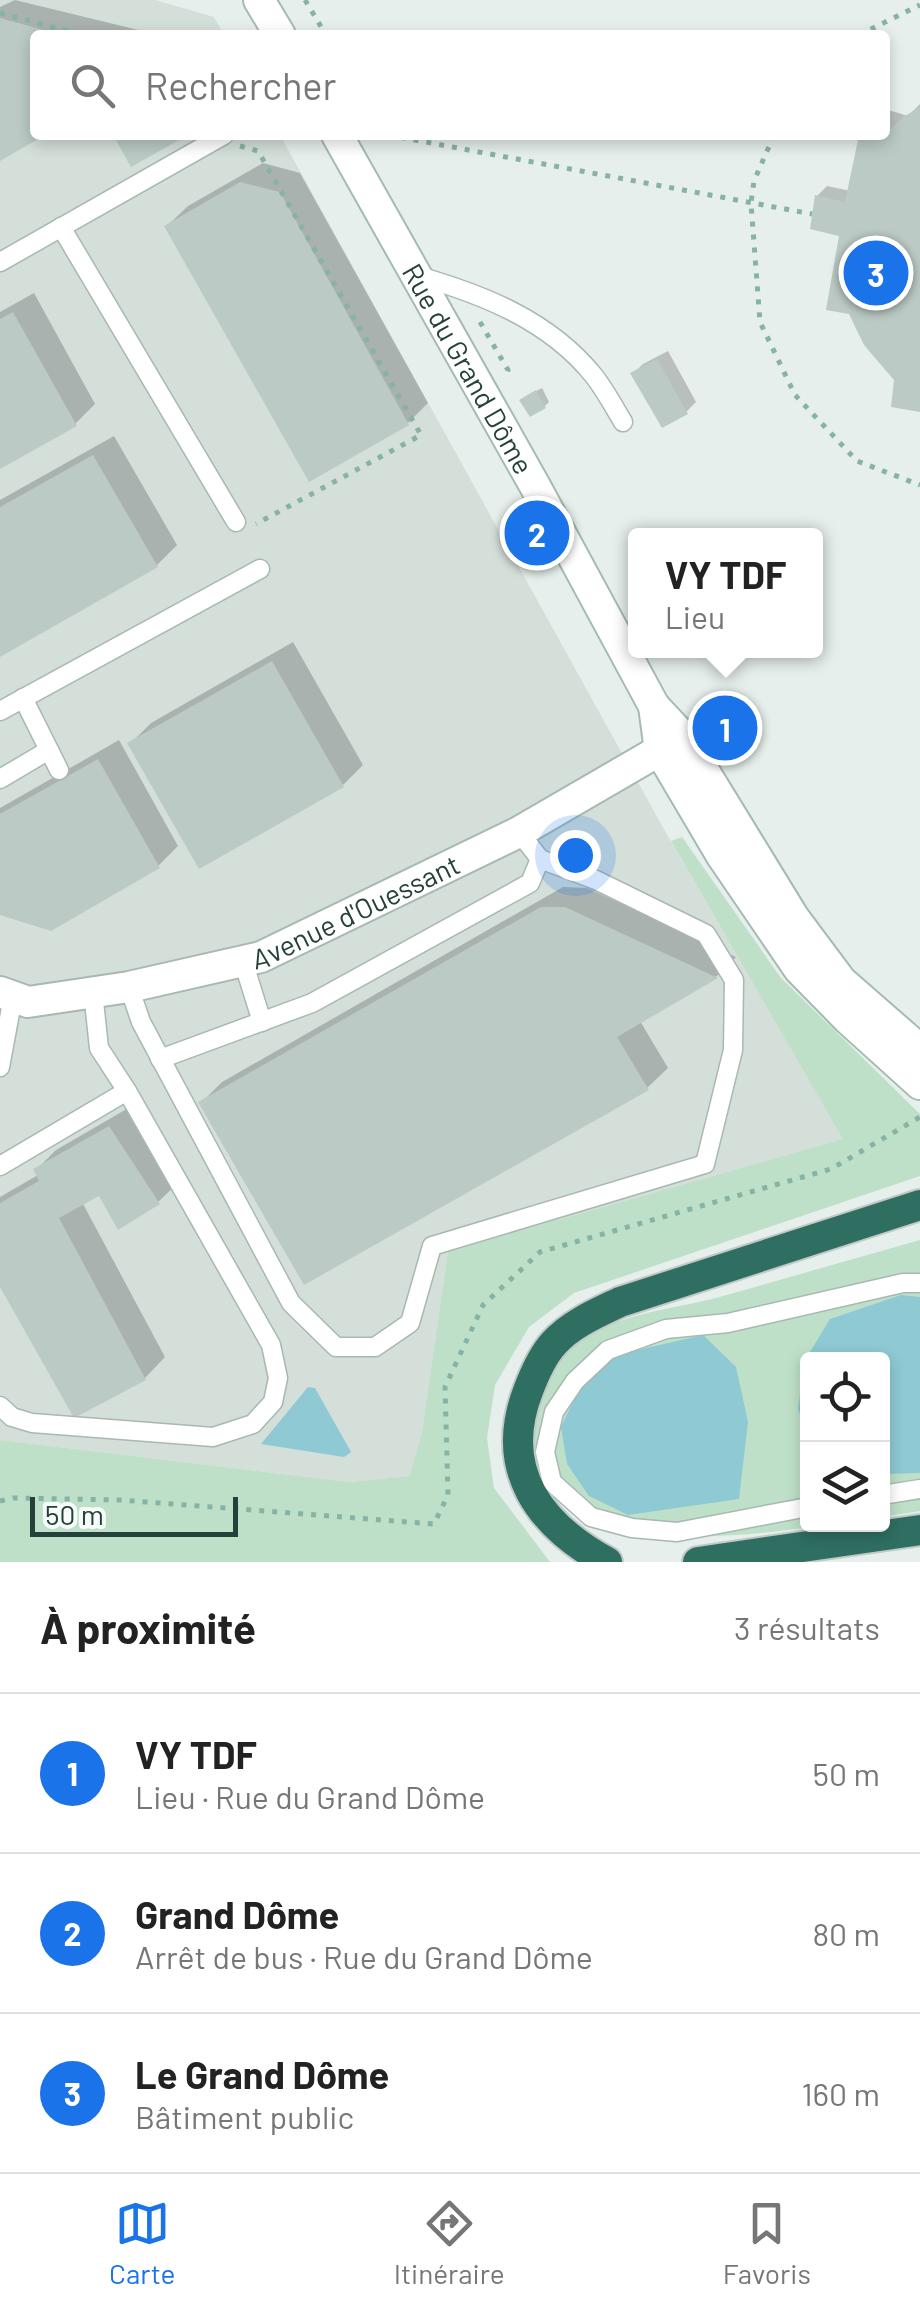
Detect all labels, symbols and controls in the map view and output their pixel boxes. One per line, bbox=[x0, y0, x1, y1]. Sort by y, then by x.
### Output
search box bbox=[30, 30, 890, 140]
icon: search bbox=[65, 58, 120, 113]
text: Rechercher bbox=[145, 62, 336, 108]
pin: 3 bbox=[844, 236, 908, 310]
street label: Rue du Grand Dôme bbox=[396, 257, 542, 480]
pin: 2 bbox=[504, 496, 570, 570]
popup bbox=[628, 528, 823, 658]
text: VY TDF bbox=[665, 551, 786, 597]
text: Lieu bbox=[665, 597, 725, 635]
pin: 1 bbox=[692, 690, 758, 766]
your location bbox=[550, 830, 601, 881]
street label: Avenue d'Ouessant bbox=[249, 847, 465, 975]
map controls bbox=[800, 1352, 890, 1532]
button: locate bbox=[800, 1352, 890, 1442]
button: layers bbox=[800, 1442, 890, 1532]
scale bar bbox=[30, 1492, 238, 1536]
text: 50 m bbox=[45, 1497, 104, 1531]
text: À proximité bbox=[40, 1602, 256, 1652]
text: 3 résultats bbox=[734, 1608, 880, 1646]
text: VY TDF bbox=[135, 1731, 257, 1777]
text: 1 bbox=[67, 1754, 78, 1792]
text: 50 m bbox=[813, 1754, 880, 1792]
text: Lieu · Rue du Grand Dôme bbox=[135, 1777, 485, 1815]
text: Grand Dôme bbox=[135, 1891, 339, 1937]
text: 2 bbox=[64, 1914, 81, 1952]
text: 80 m bbox=[812, 1914, 880, 1952]
text: Arrêt de bus · Rue du Grand Dôme bbox=[135, 1937, 593, 1975]
text: Le Grand Dôme bbox=[135, 2051, 389, 2097]
text: 3 bbox=[64, 2074, 81, 2112]
text: 160 m bbox=[801, 2074, 880, 2112]
text: Bâtiment public bbox=[135, 2097, 354, 2135]
tab: Carte bbox=[109, 2196, 175, 2290]
tab: Itinéraire bbox=[394, 2196, 505, 2290]
tab: Favoris bbox=[723, 2196, 811, 2290]

